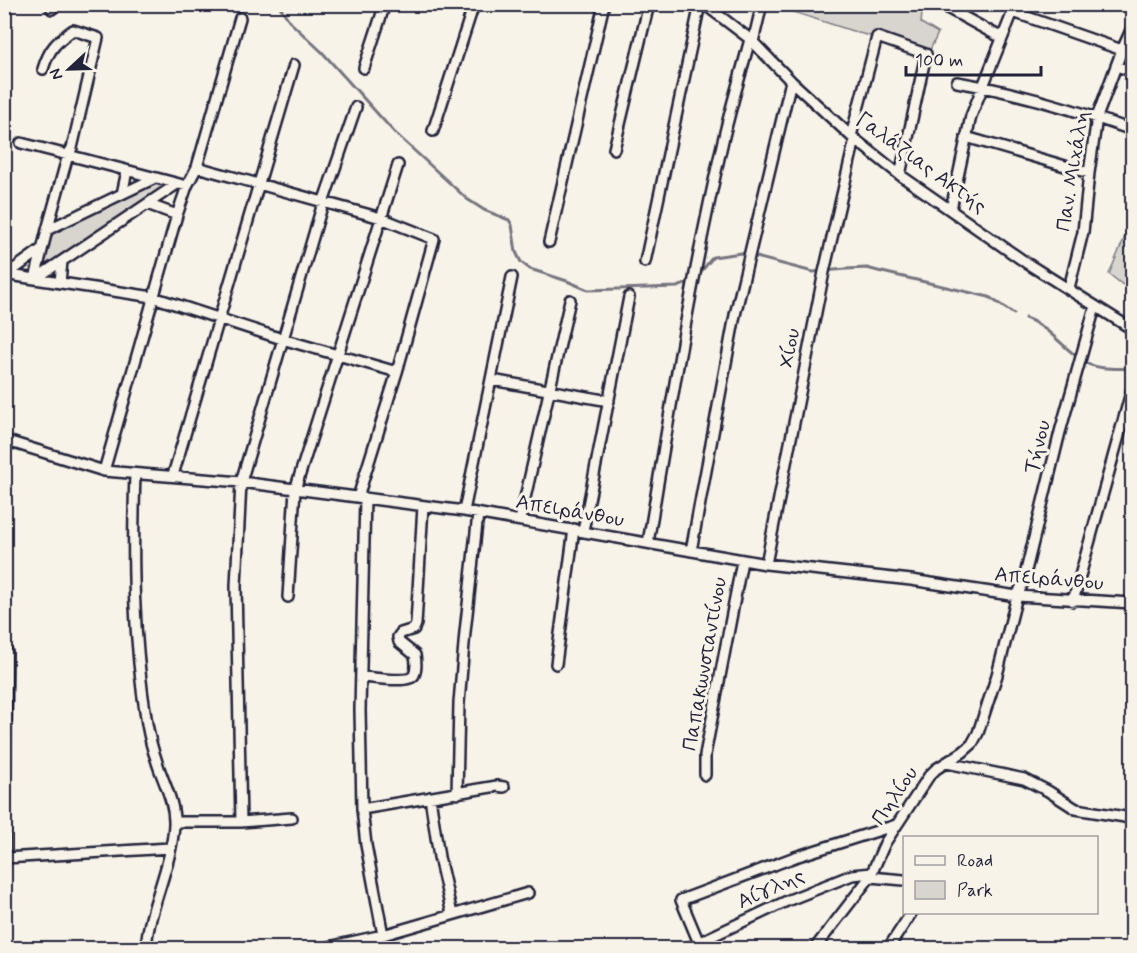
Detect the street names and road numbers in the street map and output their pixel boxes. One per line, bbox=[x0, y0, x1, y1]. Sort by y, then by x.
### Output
street label: Γαλάζιας Ακτής bbox=[850, 106, 992, 220]
street label: Παν. Μιχάλη bbox=[1050, 109, 1096, 233]
street label: Χίου bbox=[772, 326, 808, 370]
street label: Τήνου bbox=[1018, 417, 1058, 477]
street label: Απειράνθου bbox=[514, 488, 626, 534]
street label: Απειράνθου bbox=[993, 560, 1105, 598]
street label: Παπακωνσταντίνου bbox=[676, 575, 734, 753]
street label: Πηλίου bbox=[865, 761, 925, 831]
street label: Αίγλης bbox=[733, 862, 809, 916]

